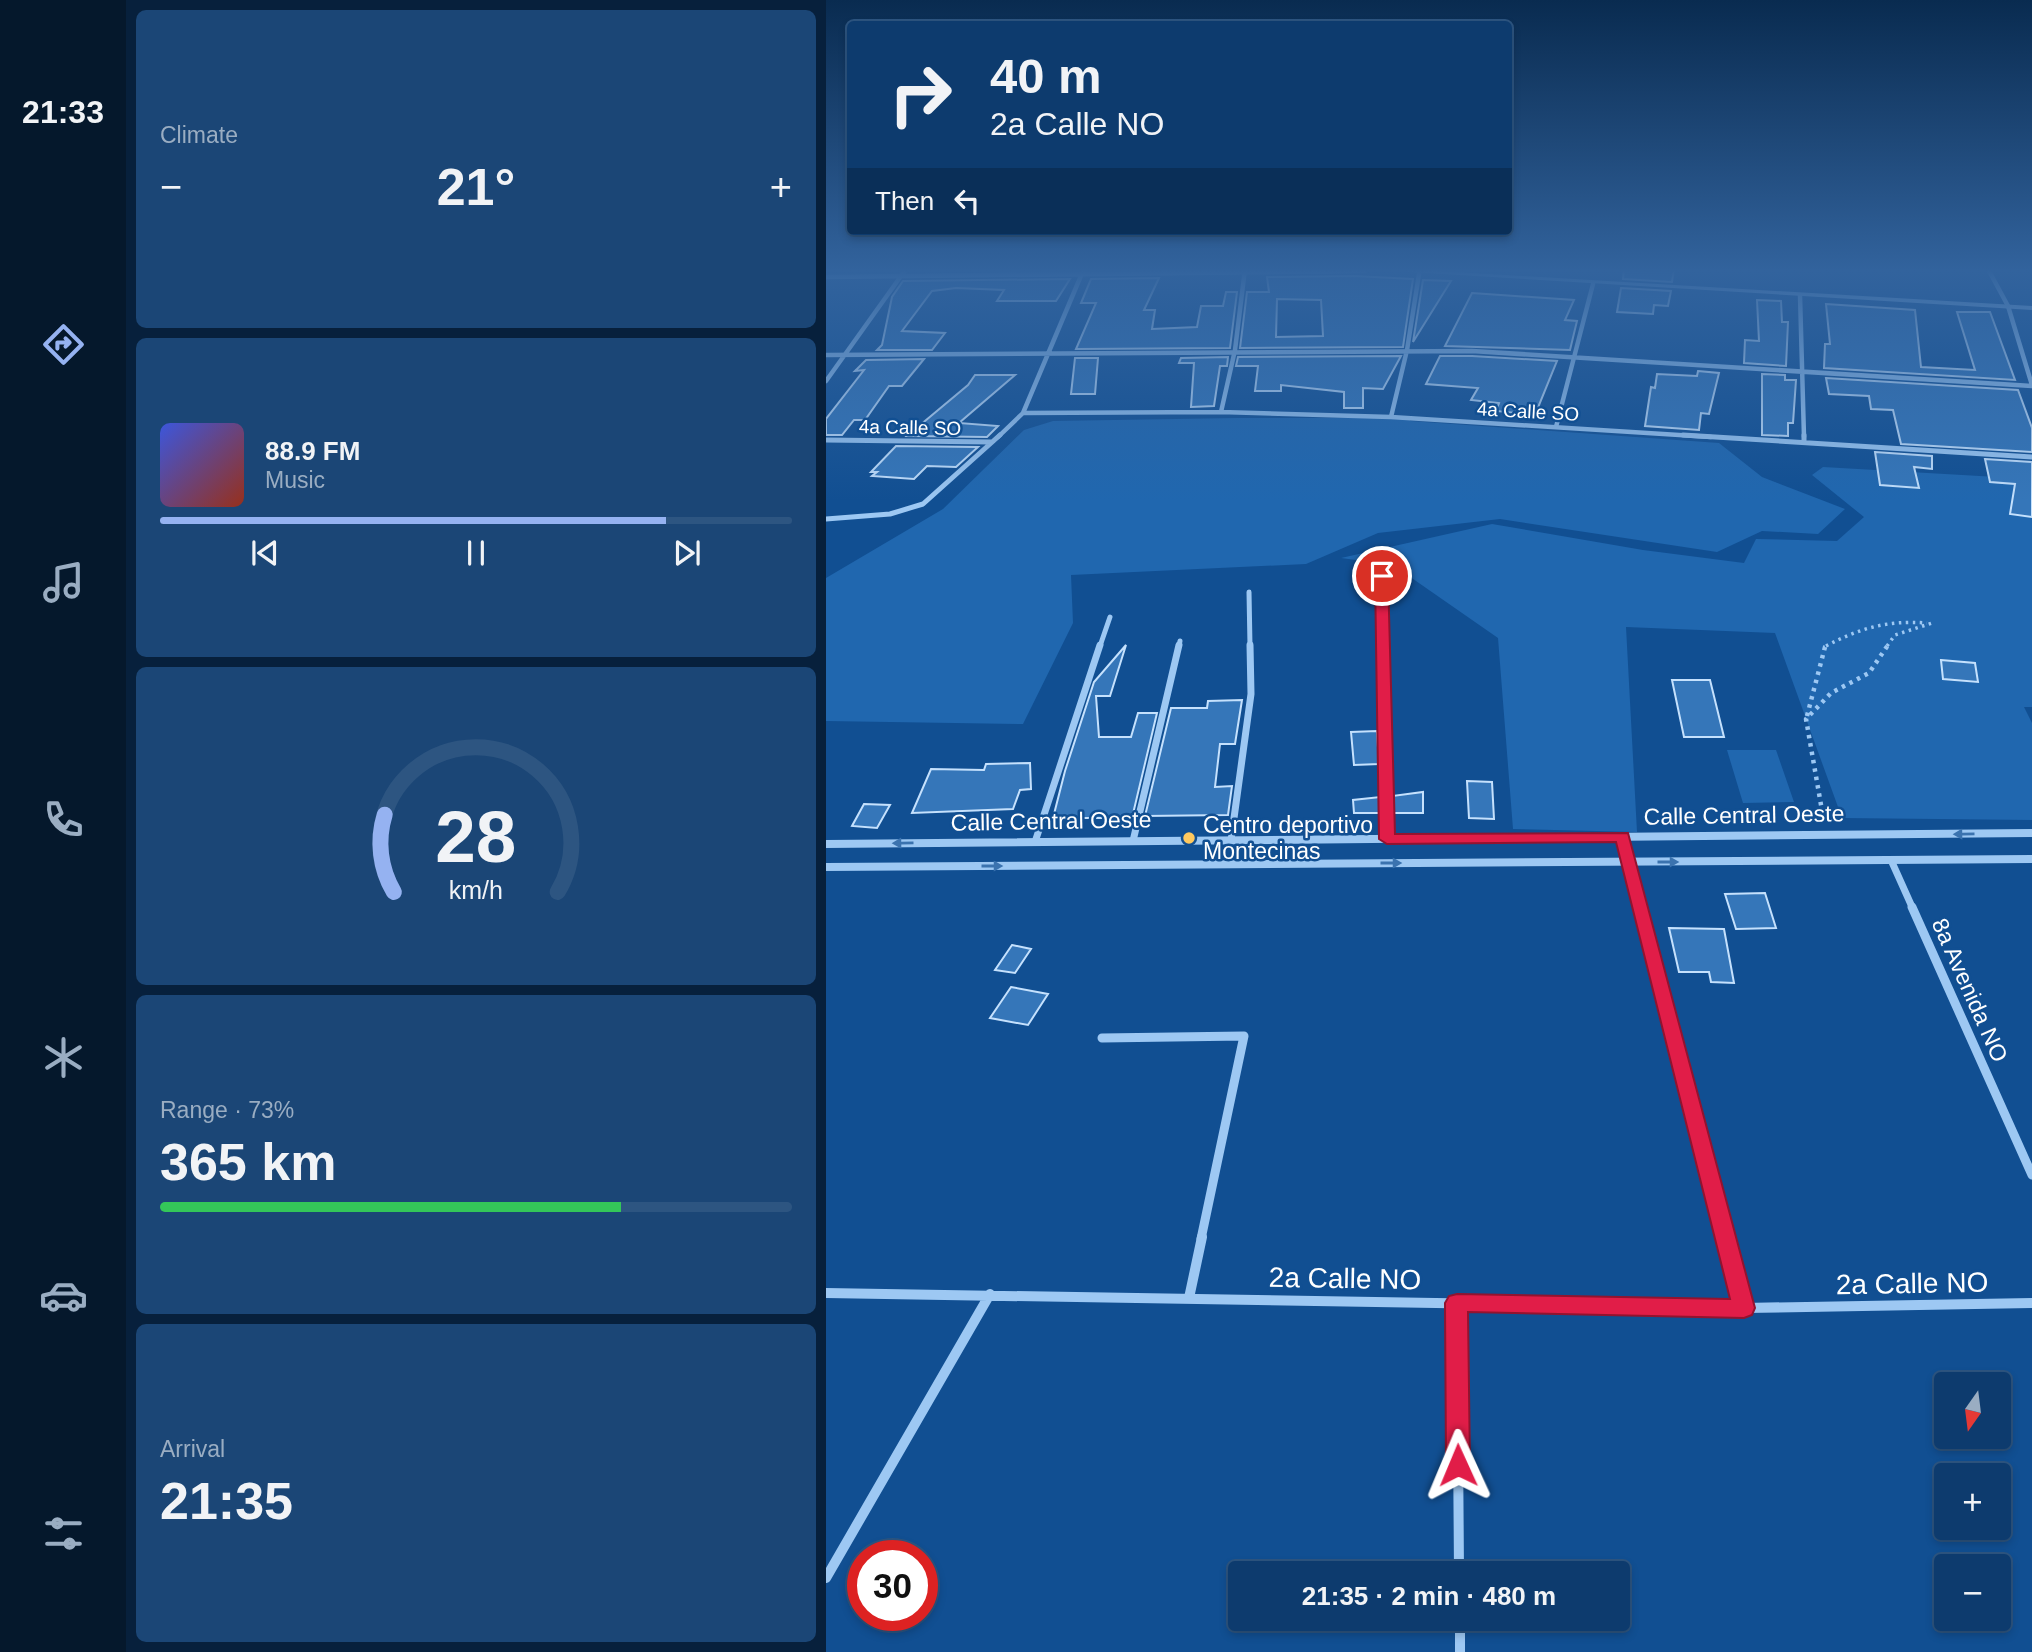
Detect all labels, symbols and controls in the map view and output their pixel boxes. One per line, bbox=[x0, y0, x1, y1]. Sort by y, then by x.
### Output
icon: right bbox=[875, 49, 966, 140]
text: 40 m bbox=[990, 49, 1102, 103]
text: 21:33 bbox=[22, 94, 104, 130]
text: 2a Calle NO bbox=[990, 106, 1164, 142]
text: Climate bbox=[160, 122, 238, 148]
text: 21° bbox=[437, 158, 515, 216]
text: − bbox=[160, 166, 182, 208]
text: + bbox=[770, 166, 792, 208]
icon: left bbox=[948, 182, 986, 220]
text: Then bbox=[875, 186, 934, 216]
icon: directions bbox=[39, 320, 88, 369]
street label: 4a Calle SO bbox=[1476, 398, 1580, 425]
street label: 4a Calle SO bbox=[859, 416, 961, 439]
text: 88.9 FM bbox=[265, 436, 360, 466]
text: Music bbox=[265, 467, 325, 493]
icon: previous bbox=[246, 534, 284, 572]
icon: pause bbox=[457, 534, 495, 572]
icon: next bbox=[668, 534, 706, 572]
pin bbox=[1352, 546, 1412, 606]
icon: arrive bbox=[1363, 557, 1401, 595]
icon: music bbox=[39, 558, 88, 607]
icon: phone bbox=[39, 795, 88, 844]
text: 28 bbox=[436, 796, 516, 877]
street label: Calle Central Oeste bbox=[1643, 800, 1845, 830]
street label: Calle Central Oeste bbox=[950, 806, 1152, 836]
place label: Centro deportivo Montecinas bbox=[1203, 812, 1373, 864]
one-way arrow bbox=[1953, 828, 1975, 840]
marker: Centro deportivo Montecinas bbox=[1181, 830, 1197, 846]
one-way arrow bbox=[892, 838, 914, 849]
one-way arrow bbox=[1657, 856, 1679, 867]
one-way arrow bbox=[1380, 857, 1402, 869]
one-way arrow bbox=[981, 860, 1003, 872]
text: km/h bbox=[449, 876, 503, 904]
street label: 8a Avenida NO bbox=[1927, 914, 2013, 1066]
icon: climate bbox=[39, 1033, 88, 1082]
text: Range · 73% bbox=[160, 1097, 294, 1123]
text: 365 km bbox=[160, 1133, 336, 1191]
street label: 2a Calle NO bbox=[1268, 1262, 1422, 1295]
street label: 2a Calle NO bbox=[1835, 1267, 1989, 1300]
icon: car bbox=[39, 1271, 88, 1320]
north arrow bbox=[1934, 1372, 2011, 1449]
map controls bbox=[1934, 1372, 2011, 1631]
position arrow bbox=[1421, 1428, 1495, 1502]
text: Arrival bbox=[160, 1436, 225, 1462]
button: + bbox=[1934, 1463, 2011, 1540]
text: 21:35 bbox=[160, 1472, 293, 1530]
icon: filters bbox=[39, 1509, 88, 1558]
speed limit sign: 30 bbox=[847, 1540, 938, 1631]
button: − bbox=[1934, 1554, 2011, 1631]
text: 21:35 · 2 min · 480 m bbox=[1302, 1581, 1556, 1611]

